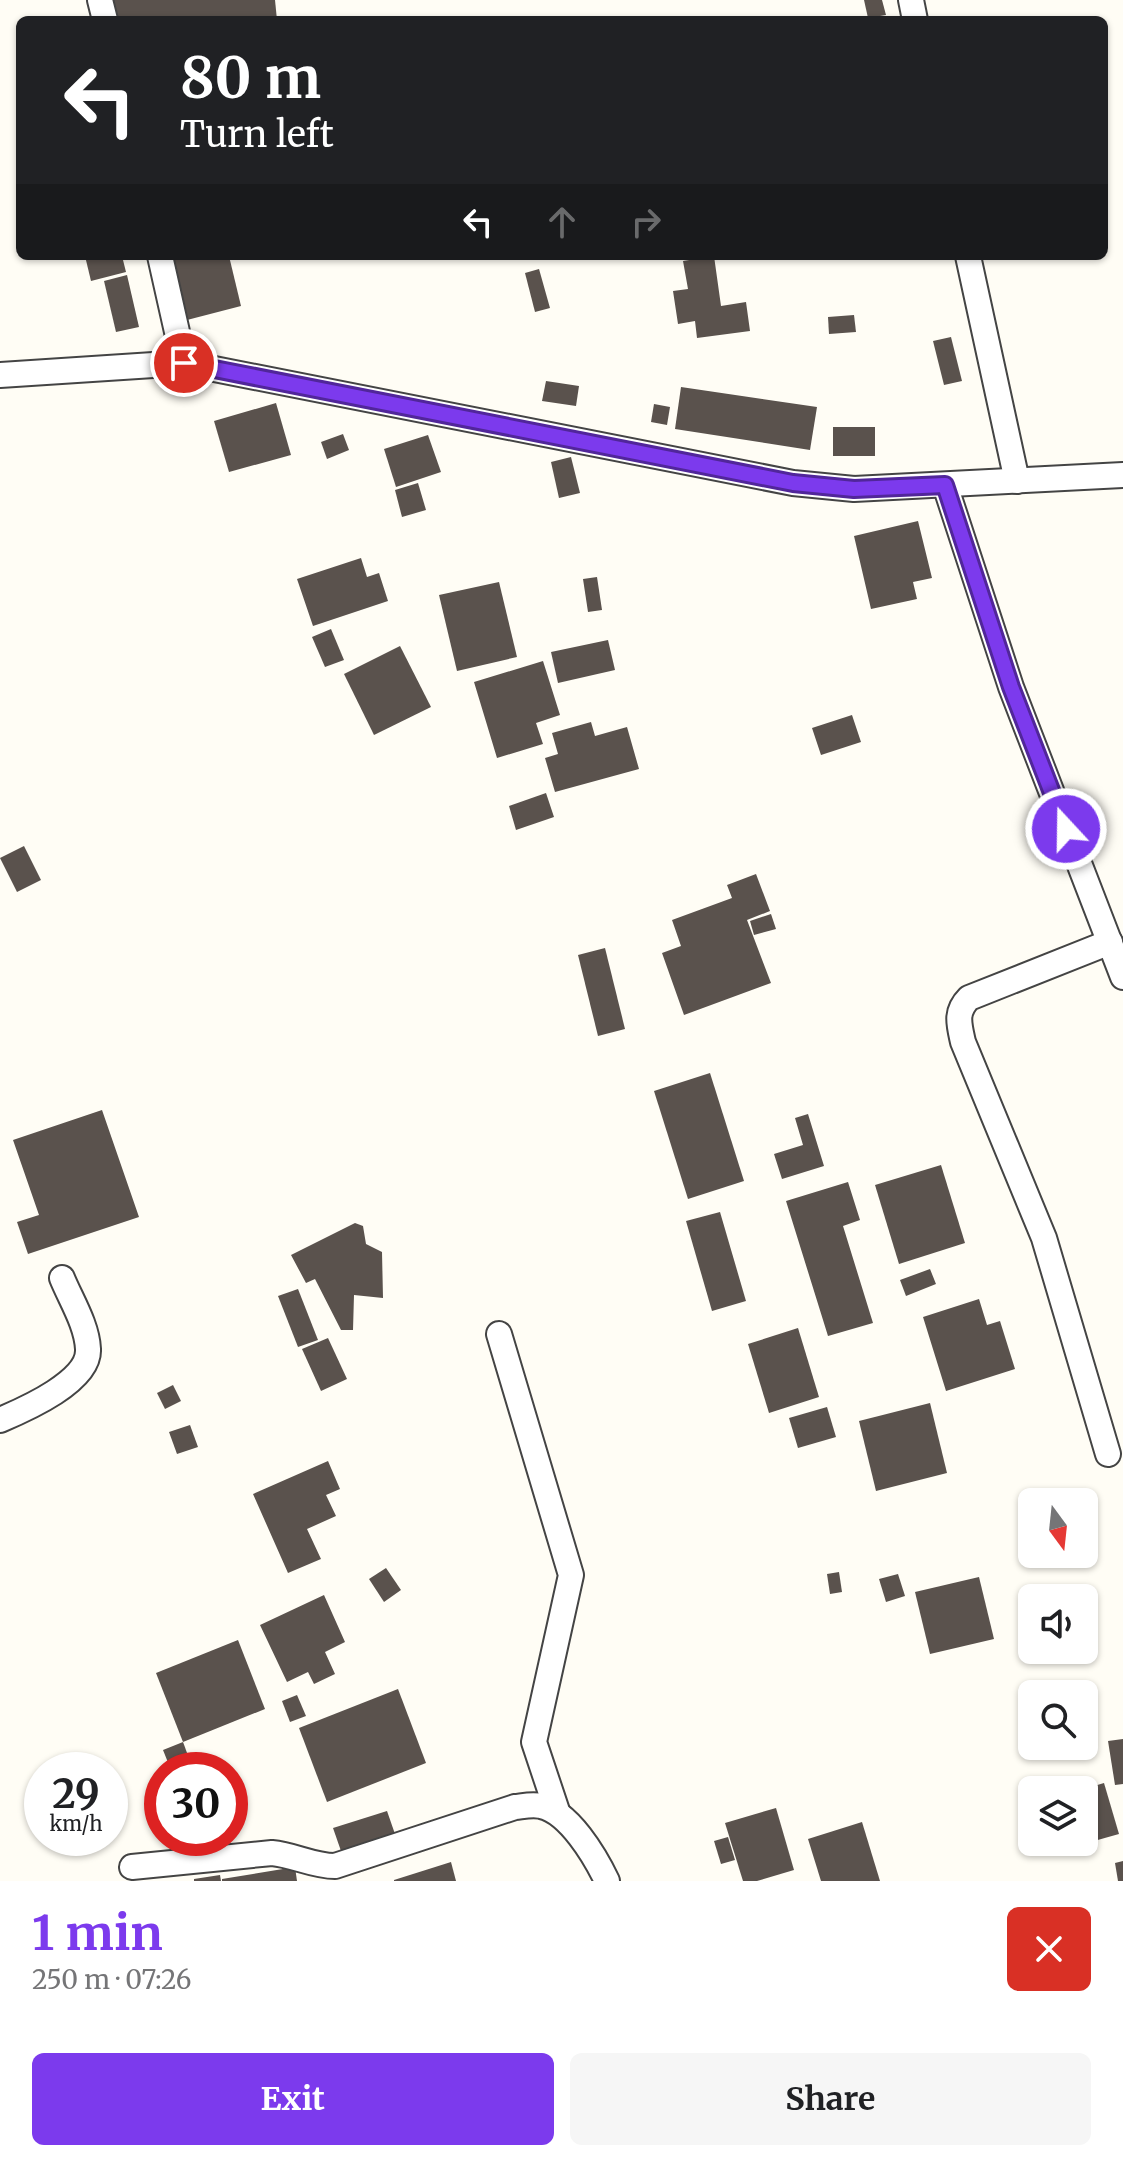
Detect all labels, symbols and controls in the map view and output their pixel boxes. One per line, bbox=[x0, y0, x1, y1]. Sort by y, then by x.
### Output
text: 80 m bbox=[180, 43, 321, 113]
icon: left bbox=[48, 48, 152, 152]
text: Turn left bbox=[180, 112, 334, 157]
icon: left bbox=[456, 200, 500, 244]
icon: ahead bbox=[540, 200, 584, 244]
icon: right bbox=[624, 200, 668, 244]
pin bbox=[150, 329, 218, 397]
icon: arrive bbox=[162, 341, 206, 385]
position arrow bbox=[1024, 787, 1108, 871]
north arrow bbox=[1018, 1488, 1098, 1568]
map controls bbox=[1018, 1488, 1098, 1856]
button: sound bbox=[1018, 1584, 1098, 1664]
button: search bbox=[1018, 1680, 1098, 1760]
speed limit sign: 30 bbox=[144, 1752, 248, 1856]
text: 29 bbox=[52, 1769, 100, 1819]
button: layers bbox=[1018, 1776, 1098, 1856]
text: km/h bbox=[50, 1811, 102, 1836]
text: 1 min bbox=[32, 1903, 163, 1963]
button: close bbox=[1007, 1907, 1091, 1991]
text: 250 m · 07:26 bbox=[32, 1963, 192, 1996]
button: Exit bbox=[32, 2053, 554, 2145]
button: Share bbox=[570, 2053, 1091, 2145]

